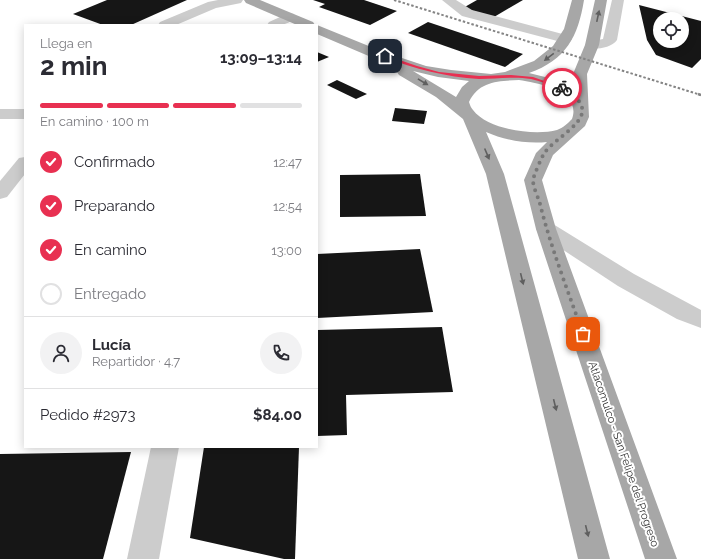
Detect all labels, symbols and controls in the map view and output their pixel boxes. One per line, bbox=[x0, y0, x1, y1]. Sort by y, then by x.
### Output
one-way arrow bbox=[595, 10, 601, 22]
map controls bbox=[653, 12, 689, 48]
button: locate bbox=[653, 12, 689, 48]
text: Llega en bbox=[40, 36, 92, 51]
pin bbox=[368, 39, 402, 73]
icon: home bbox=[374, 45, 396, 67]
text: 13:09–13:14 bbox=[220, 49, 302, 67]
text: 2 min bbox=[40, 51, 107, 81]
one-way arrow bbox=[543, 53, 554, 62]
courier bbox=[542, 68, 582, 108]
icon: bike bbox=[551, 77, 573, 99]
one-way arrow bbox=[417, 79, 429, 86]
text: En camino · 100 m bbox=[40, 114, 149, 129]
one-way arrow bbox=[484, 149, 490, 160]
icon: check bbox=[40, 151, 62, 173]
text: Confirmado bbox=[74, 153, 155, 171]
text: 12:47 bbox=[273, 155, 302, 170]
icon: check bbox=[40, 195, 62, 217]
text: Preparando bbox=[74, 197, 155, 215]
text: 12:54 bbox=[273, 199, 302, 214]
icon: check bbox=[40, 239, 62, 261]
text: En camino bbox=[74, 241, 147, 259]
text: 13:00 bbox=[271, 243, 302, 258]
one-way arrow bbox=[520, 273, 526, 285]
text: Entregado bbox=[74, 285, 146, 303]
pin bbox=[566, 317, 600, 351]
icon: bag bbox=[572, 323, 594, 345]
button: person bbox=[40, 332, 82, 374]
button: phone bbox=[260, 332, 302, 374]
text: Lucía bbox=[92, 336, 131, 354]
text: Repartidor · 4.7 bbox=[92, 354, 180, 369]
street label: Atlacomulco - San Felipe del Progreso bbox=[586, 360, 662, 549]
one-way arrow bbox=[552, 399, 558, 411]
text: Pedido #2973 bbox=[40, 406, 135, 424]
text: $84.00 bbox=[253, 406, 302, 424]
one-way arrow bbox=[584, 525, 590, 537]

